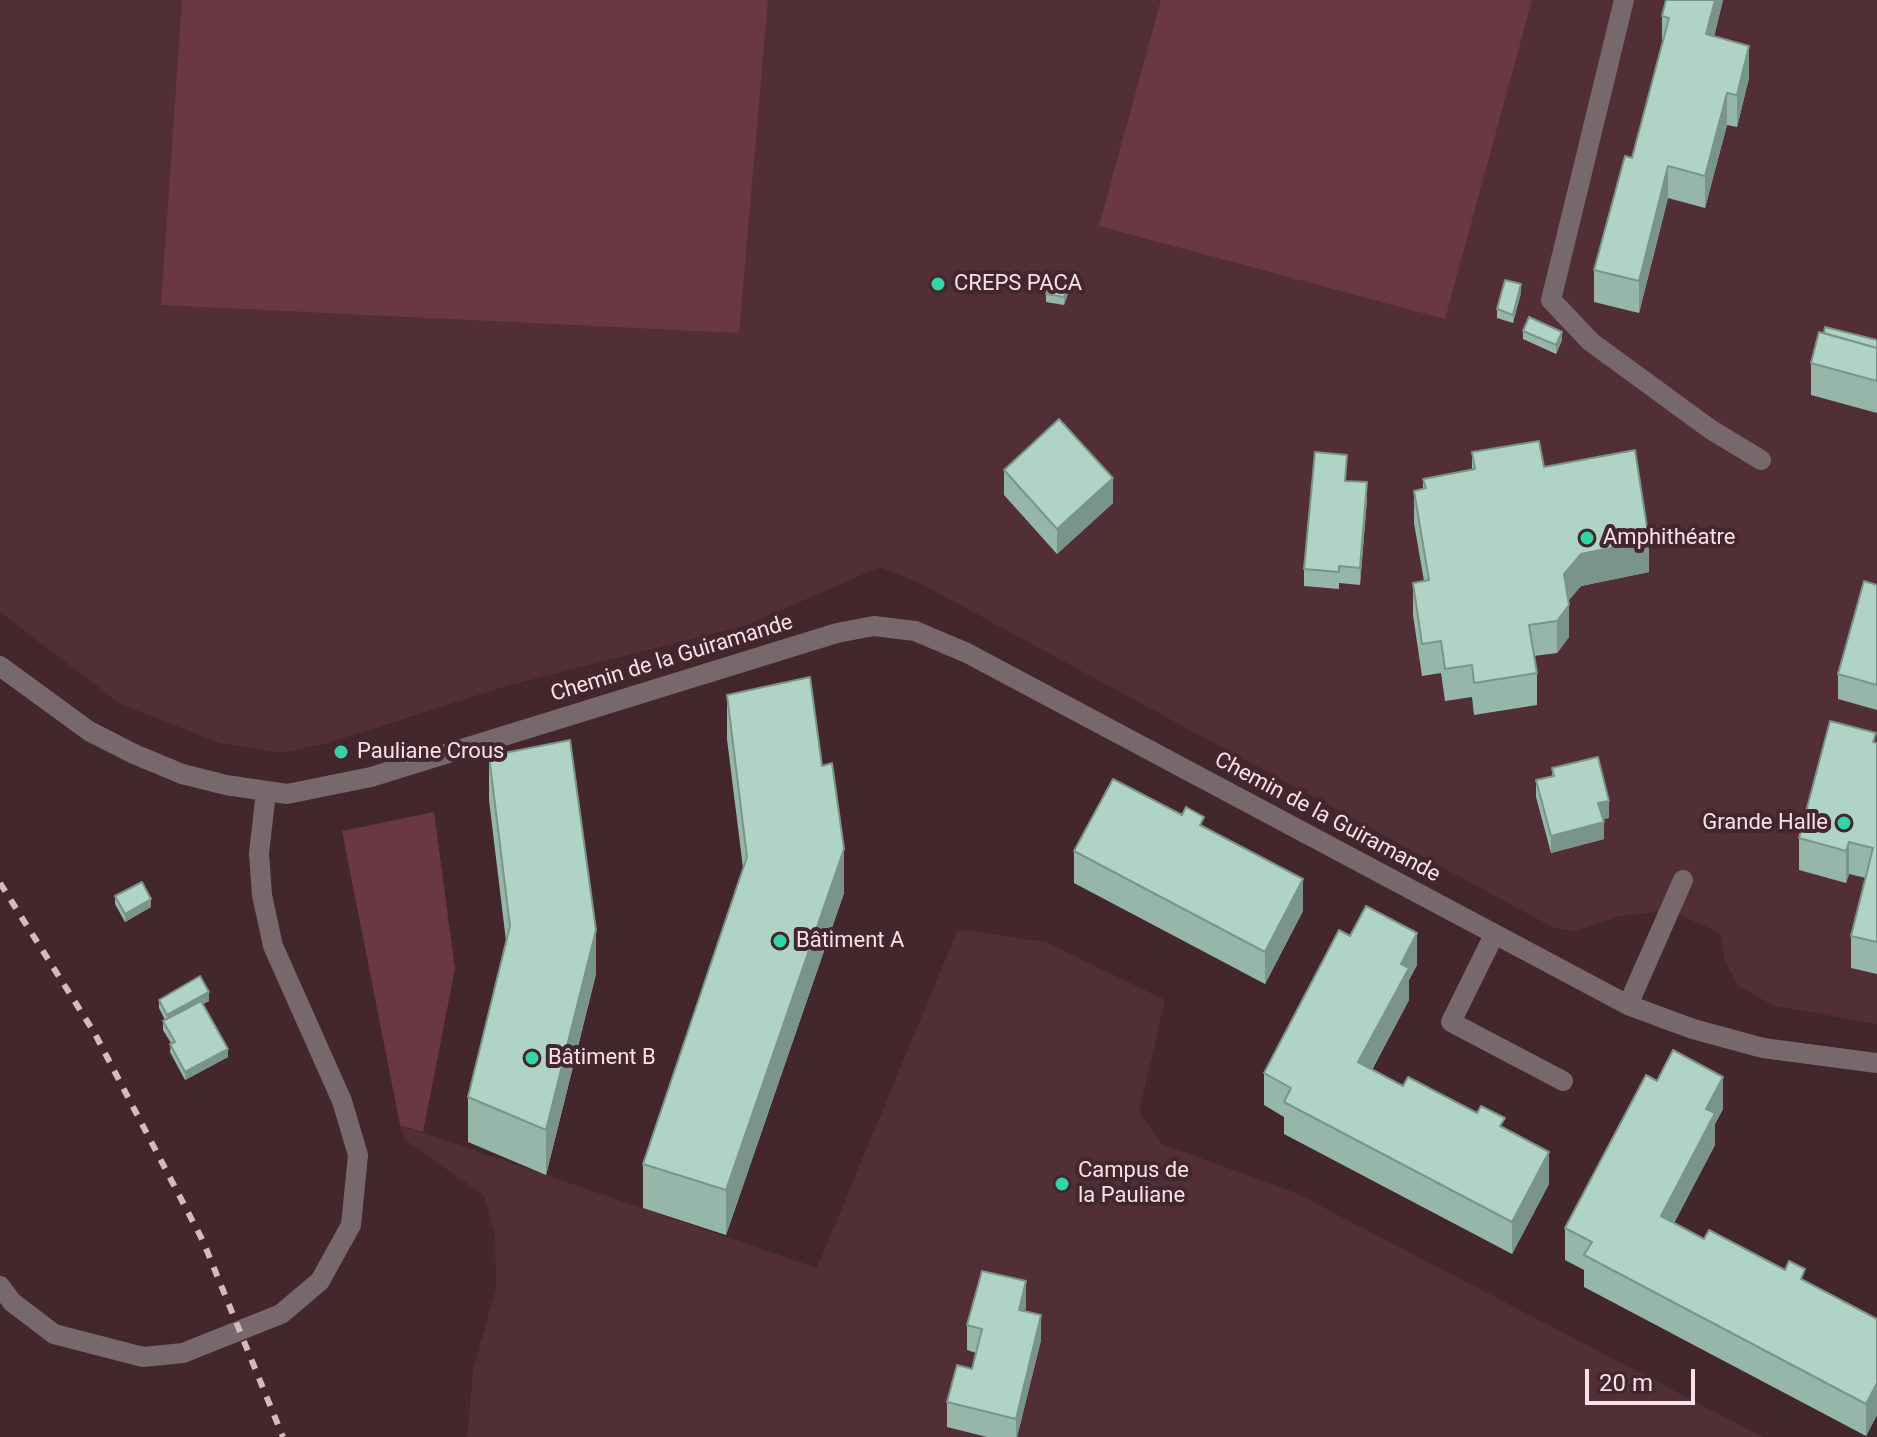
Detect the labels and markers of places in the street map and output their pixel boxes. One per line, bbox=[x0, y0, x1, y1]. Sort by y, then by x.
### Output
place label: CREPS PACA bbox=[954, 271, 1082, 297]
marker: CREPS PACA bbox=[929, 275, 947, 293]
place label: Amphithéatre bbox=[1603, 525, 1736, 551]
marker: Amphithéatre bbox=[1578, 529, 1596, 547]
place label: Pauliane Crous bbox=[357, 739, 504, 765]
marker: Pauliane Crous bbox=[332, 743, 350, 761]
place label: Grande Halle bbox=[1702, 810, 1828, 836]
marker: Grande Halle bbox=[1835, 814, 1853, 832]
place label: Bâtiment A bbox=[796, 928, 904, 954]
marker: Bâtiment A bbox=[771, 932, 789, 950]
place label: Bâtiment B bbox=[548, 1045, 656, 1071]
marker: Bâtiment B bbox=[523, 1049, 541, 1067]
place label: Campus de la Pauliane bbox=[1078, 1158, 1189, 1210]
marker: Campus de la Pauliane bbox=[1053, 1175, 1071, 1193]

